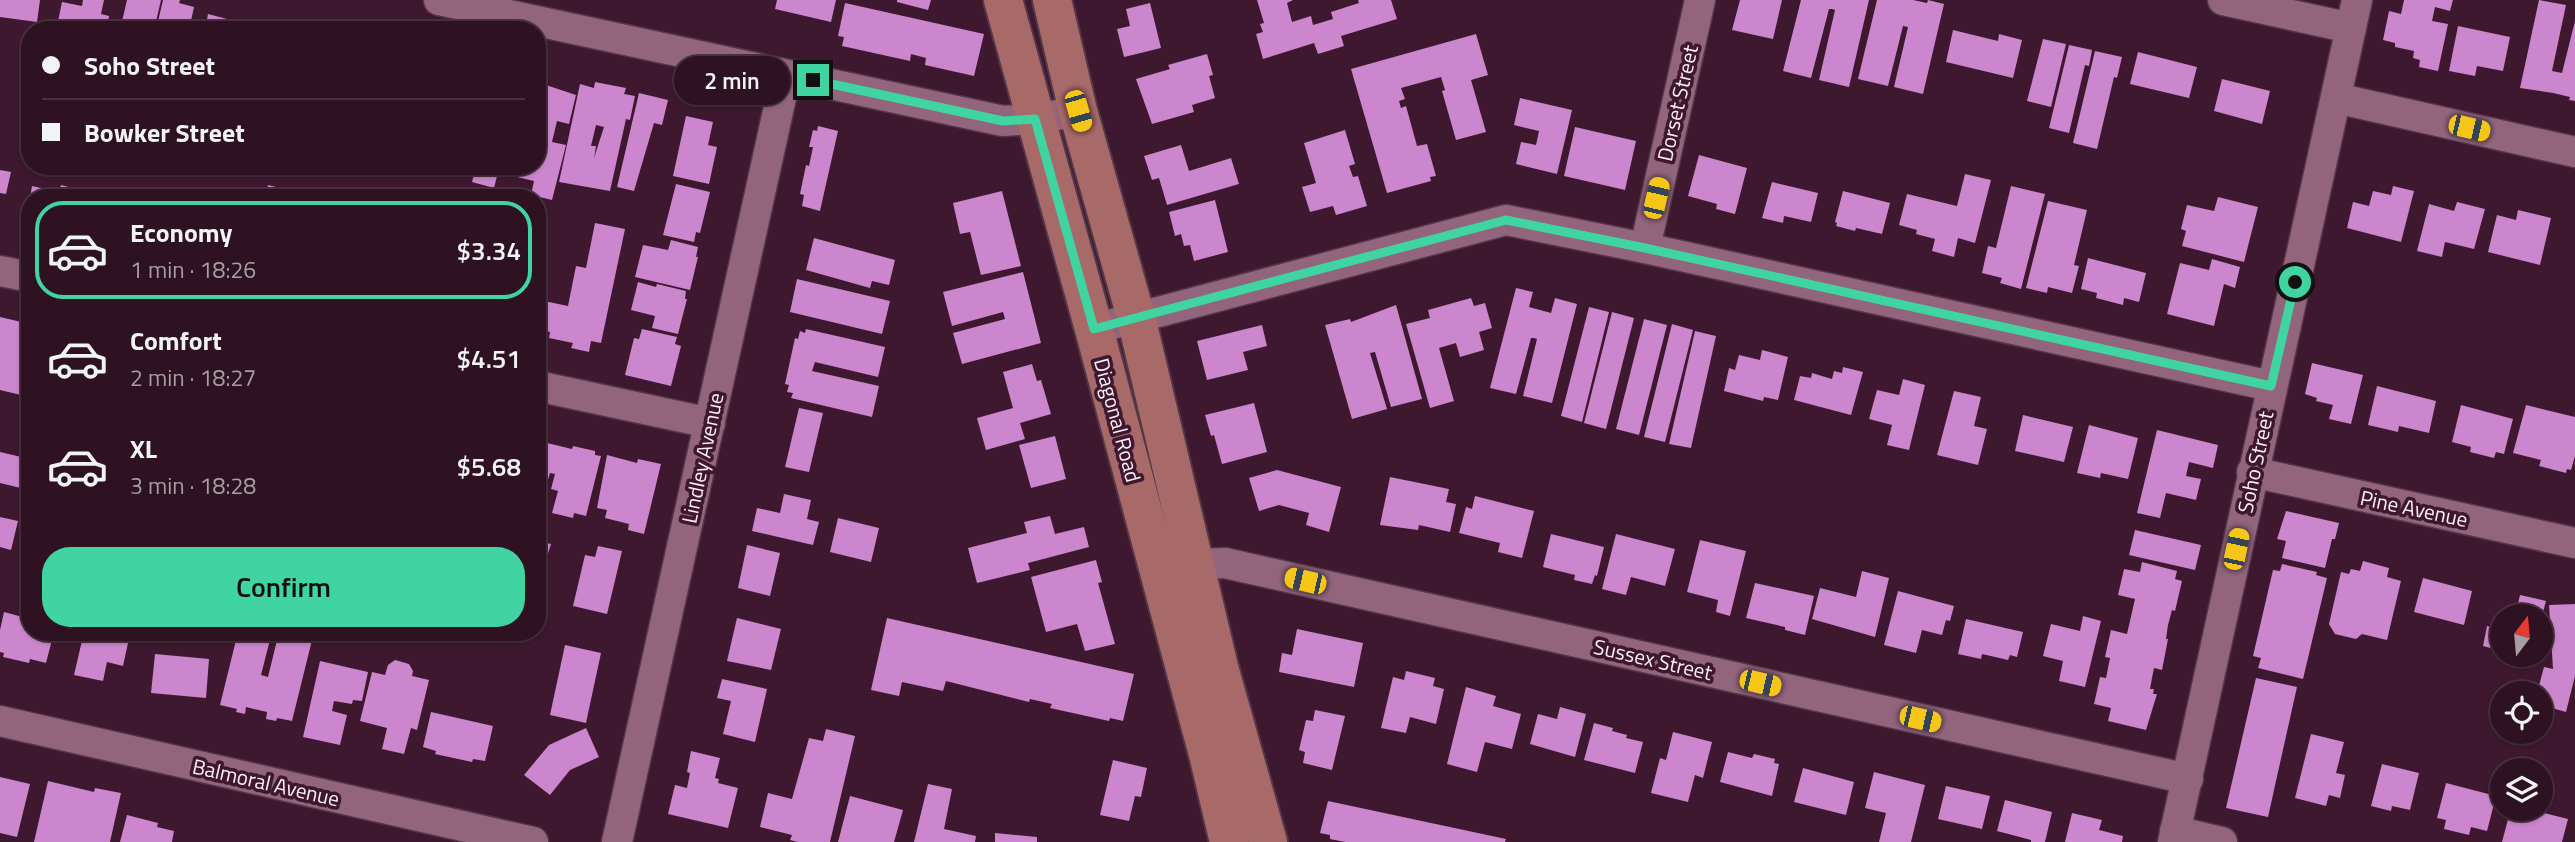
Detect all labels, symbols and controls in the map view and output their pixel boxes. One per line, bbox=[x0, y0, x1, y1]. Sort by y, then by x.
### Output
street label: Dorset Street bbox=[1648, 41, 1706, 164]
text: Soho Street bbox=[84, 46, 215, 85]
callout: 2 min bbox=[673, 56, 788, 104]
text: 2 min bbox=[704, 63, 760, 98]
route end bbox=[797, 64, 829, 96]
car bbox=[1063, 88, 1094, 134]
text: Bowker Street bbox=[84, 113, 245, 152]
car bbox=[2447, 113, 2492, 143]
car bbox=[1642, 175, 1671, 221]
text: Economy bbox=[130, 213, 232, 252]
icon: car bbox=[46, 219, 109, 282]
text: $3.34 bbox=[457, 231, 521, 270]
text: 1 min · 18:26 bbox=[130, 252, 256, 287]
route start bbox=[2279, 266, 2311, 298]
text: Comfort bbox=[130, 321, 222, 360]
icon: car bbox=[46, 327, 109, 390]
text: $4.51 bbox=[457, 339, 521, 378]
street label: Diagonal Road bbox=[1086, 354, 1150, 486]
text: 2 min · 18:27 bbox=[130, 360, 256, 395]
street label: Lindley Avenue bbox=[673, 390, 731, 526]
street label: Soho Street bbox=[2229, 407, 2282, 516]
text: XL bbox=[130, 429, 157, 468]
icon: car bbox=[46, 435, 109, 498]
text: $5.68 bbox=[457, 447, 521, 486]
text: 3 min · 18:28 bbox=[130, 468, 256, 503]
street label: Pine Avenue bbox=[2357, 481, 2471, 535]
car bbox=[2222, 526, 2251, 572]
button: Confirm bbox=[42, 547, 525, 627]
car bbox=[1283, 566, 1328, 596]
north arrow bbox=[2490, 604, 2553, 667]
map controls bbox=[2490, 604, 2553, 821]
street label: Sussex Street bbox=[1591, 630, 1716, 688]
car bbox=[1738, 668, 1783, 698]
button: locate bbox=[2490, 681, 2553, 744]
car bbox=[1898, 704, 1943, 734]
street label: Balmoral Avenue bbox=[189, 750, 343, 814]
button: layers bbox=[2490, 758, 2553, 821]

